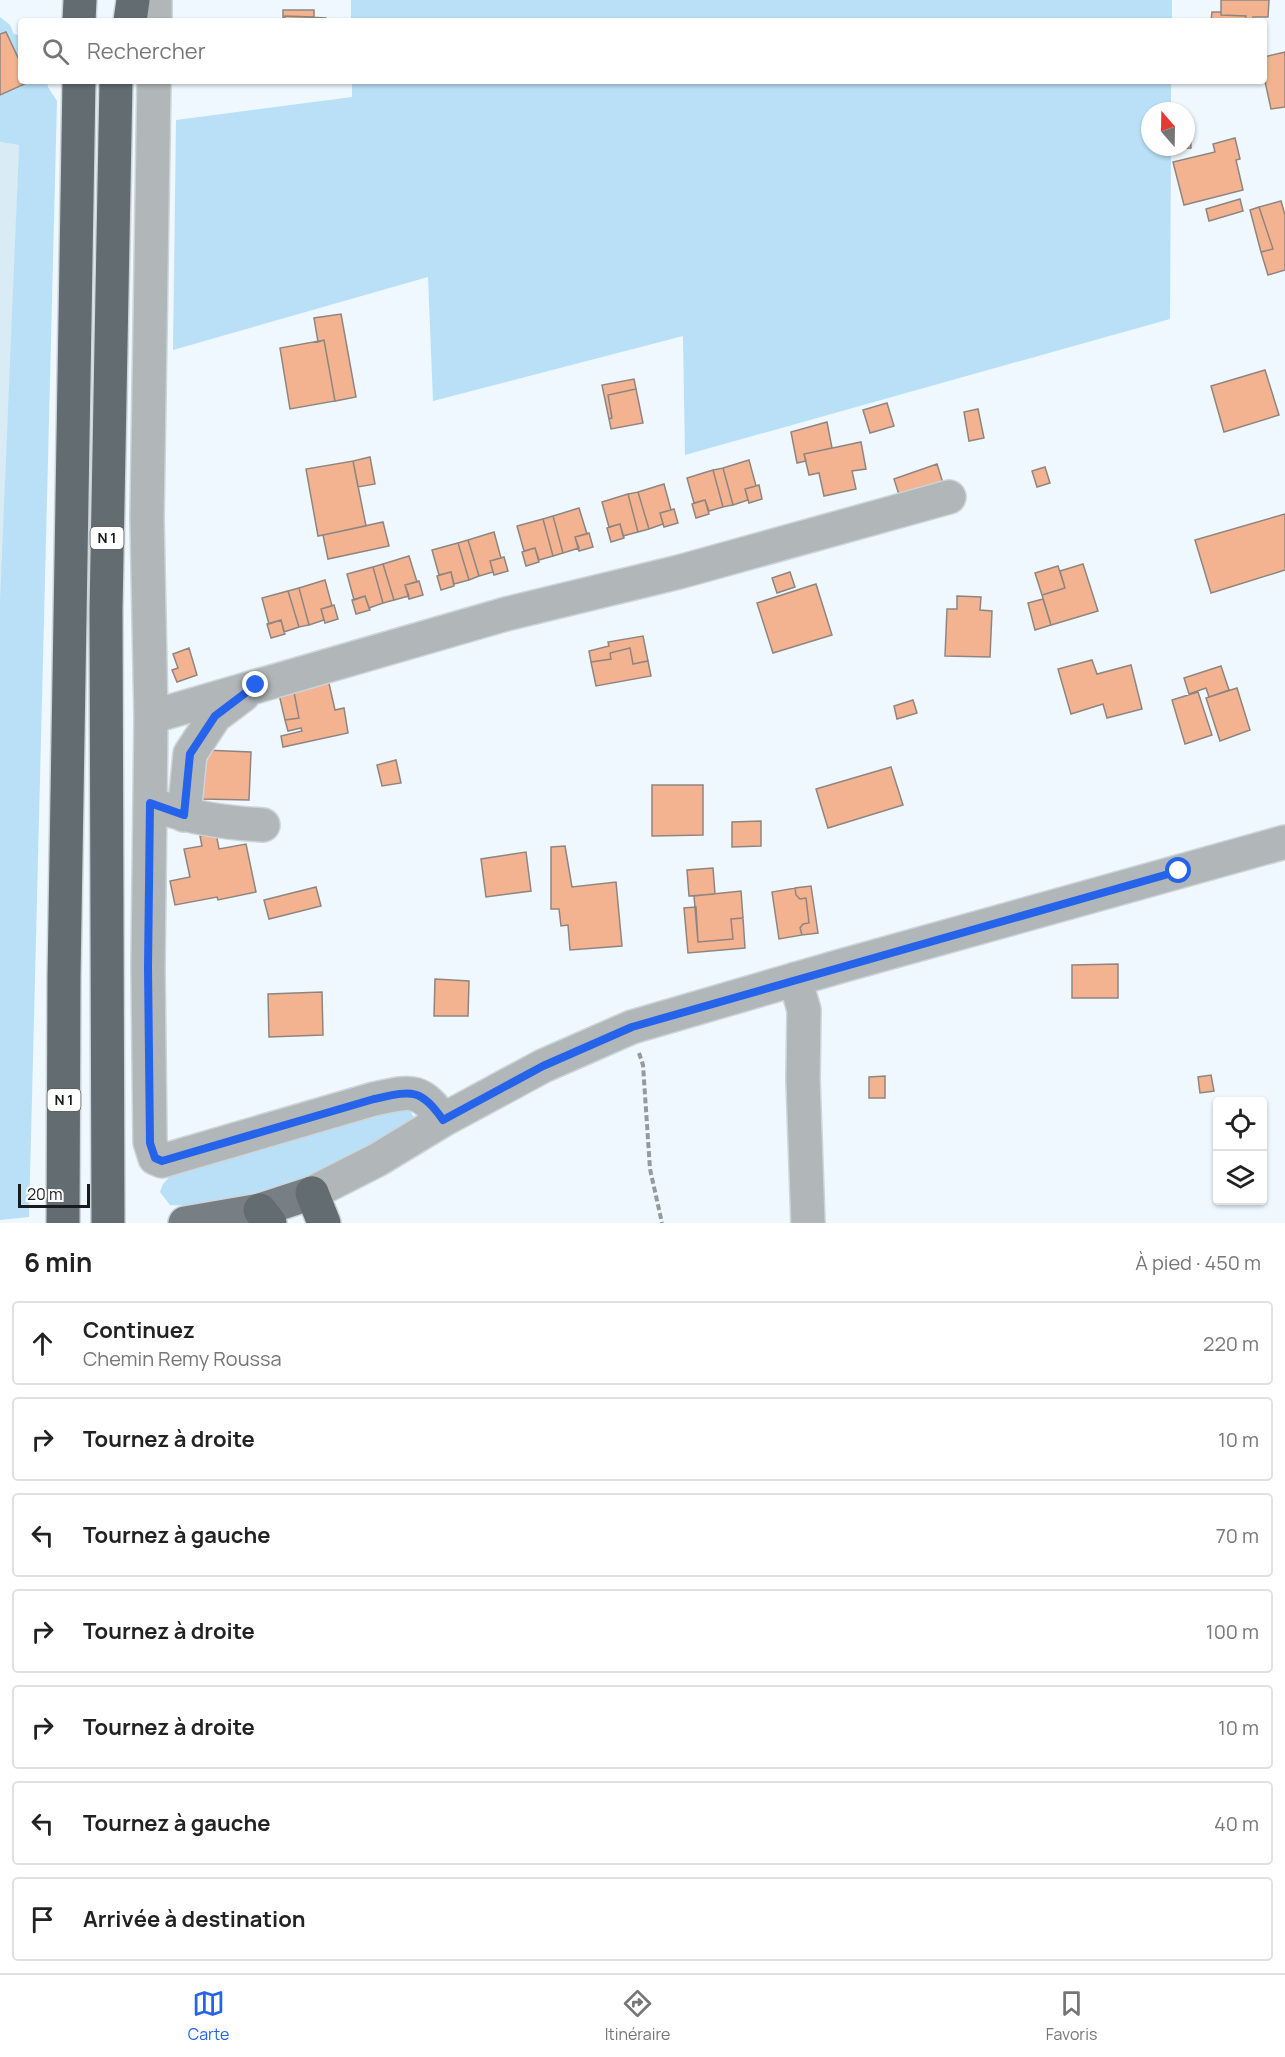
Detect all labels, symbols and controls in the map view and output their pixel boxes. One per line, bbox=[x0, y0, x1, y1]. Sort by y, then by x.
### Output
search box bbox=[18, 18, 1267, 84]
icon: search bbox=[39, 35, 72, 68]
text: Rechercher bbox=[87, 36, 206, 66]
north arrow bbox=[1141, 102, 1195, 156]
road number: N 1 bbox=[90, 527, 124, 549]
route end bbox=[242, 671, 268, 697]
route start bbox=[1165, 857, 1191, 883]
road number: N 1 bbox=[48, 1089, 80, 1111]
map controls bbox=[1213, 1097, 1267, 1205]
button: locate bbox=[1213, 1097, 1267, 1151]
button: layers bbox=[1213, 1151, 1267, 1205]
scale bar bbox=[18, 1181, 90, 1208]
text: 20 m bbox=[27, 1183, 63, 1205]
text: 6 min bbox=[24, 1244, 92, 1280]
text: À pied · 450 m bbox=[1135, 1249, 1261, 1276]
text: Continuez bbox=[83, 1315, 195, 1345]
icon: ahead bbox=[26, 1327, 59, 1360]
text: 220 m bbox=[1203, 1330, 1259, 1357]
text: Chemin Remy Roussa bbox=[83, 1345, 282, 1372]
icon: right bbox=[26, 1423, 59, 1456]
text: Tournez à droite bbox=[83, 1424, 255, 1454]
text: 10 m bbox=[1218, 1426, 1259, 1453]
icon: left bbox=[26, 1519, 59, 1552]
text: Tournez à gauche bbox=[83, 1520, 270, 1550]
text: 70 m bbox=[1216, 1522, 1259, 1549]
icon: right bbox=[26, 1615, 59, 1648]
text: Tournez à droite bbox=[83, 1616, 255, 1646]
text: 100 m bbox=[1206, 1618, 1259, 1645]
icon: right bbox=[26, 1711, 59, 1744]
text: Tournez à droite bbox=[83, 1712, 255, 1742]
text: 10 m bbox=[1218, 1714, 1259, 1741]
icon: left bbox=[26, 1807, 59, 1840]
text: Tournez à gauche bbox=[83, 1808, 270, 1838]
text: 40 m bbox=[1214, 1810, 1259, 1837]
icon: arrive bbox=[26, 1903, 59, 1936]
text: Arrivée à destination bbox=[83, 1904, 306, 1934]
tab: Carte bbox=[188, 1987, 229, 2045]
tab: Itinéraire bbox=[605, 1987, 670, 2045]
tab: Favoris bbox=[1046, 1987, 1097, 2045]

